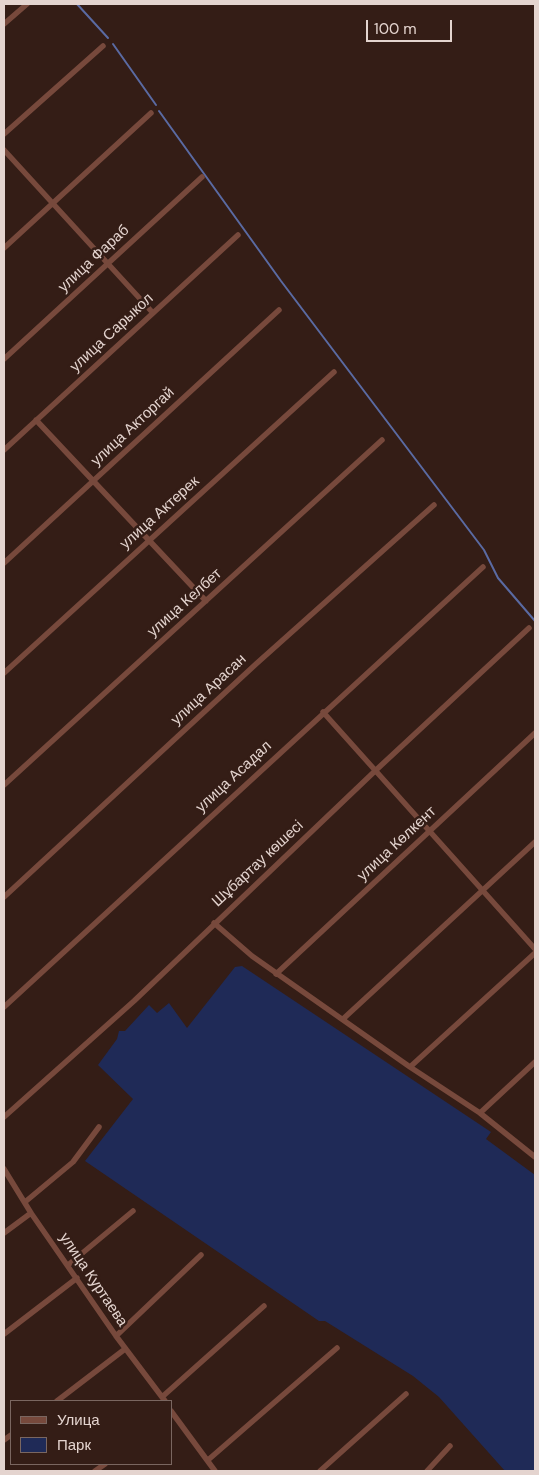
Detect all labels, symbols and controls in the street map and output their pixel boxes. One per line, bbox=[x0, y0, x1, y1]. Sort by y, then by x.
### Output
scale bar bbox=[369, 10, 455, 42]
text: 100 m bbox=[374, 19, 417, 39]
street label: улица Фараб bbox=[55, 222, 133, 296]
street label: улица Сарыкол bbox=[67, 290, 157, 376]
street label: улица Акторгай bbox=[88, 384, 178, 470]
street label: улица Актерек bbox=[117, 473, 203, 553]
street label: улица Келбет bbox=[144, 565, 226, 641]
street label: улица Арасан bbox=[168, 651, 250, 729]
street label: улица Асадал bbox=[192, 737, 276, 817]
street label: улица Көлкент bbox=[354, 803, 440, 885]
street label: Шұбартау көшесі bbox=[209, 817, 307, 911]
street label: улица Куртаева bbox=[55, 1230, 131, 1330]
legend bbox=[10, 1400, 172, 1465]
text: Улица bbox=[57, 1410, 100, 1430]
text: Парк bbox=[57, 1435, 91, 1455]

